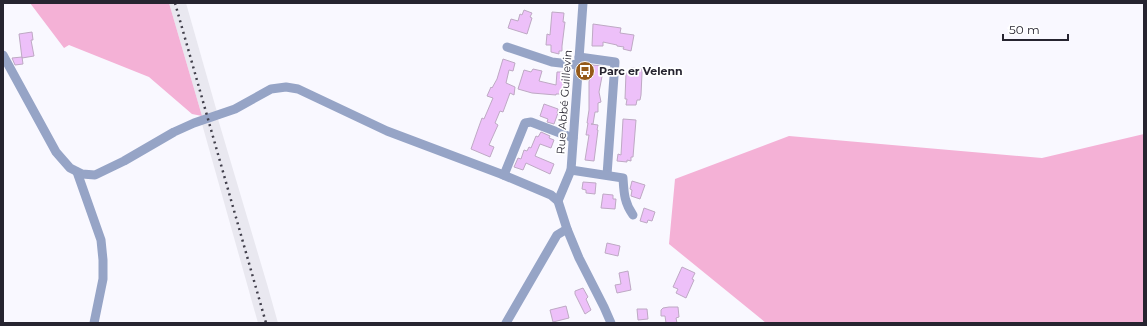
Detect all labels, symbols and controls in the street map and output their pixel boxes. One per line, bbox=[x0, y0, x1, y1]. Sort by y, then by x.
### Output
scale bar bbox=[1003, 16, 1068, 42]
text: 50 m bbox=[1009, 22, 1040, 37]
street label: Rue Abbé Guillevin bbox=[553, 49, 575, 155]
bus stop icon: Parc er Velenn bbox=[574, 60, 596, 82]
place label: Parc er Velenn bbox=[599, 64, 683, 78]

